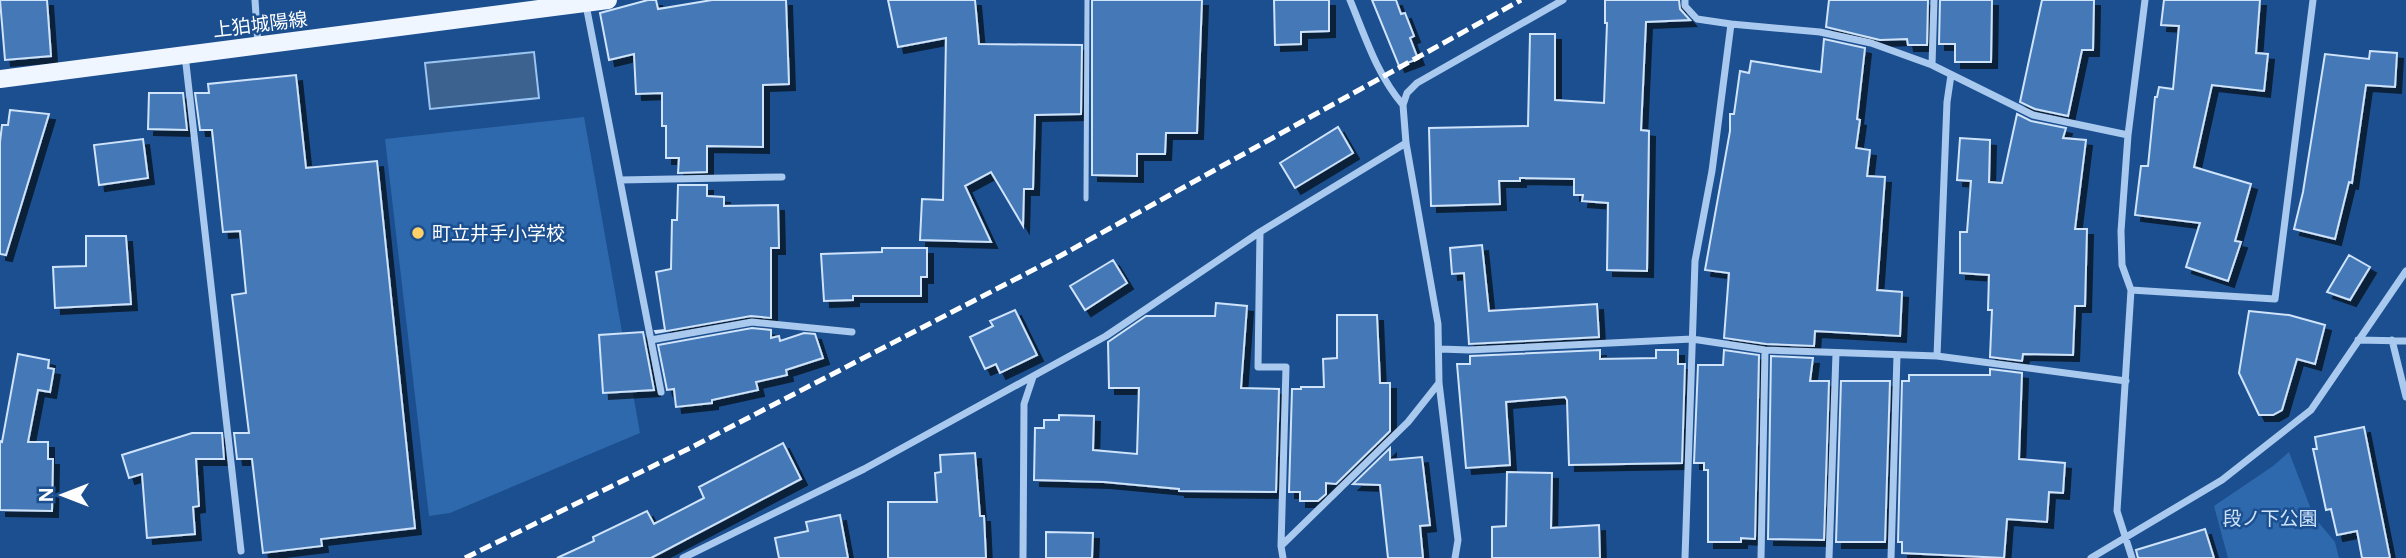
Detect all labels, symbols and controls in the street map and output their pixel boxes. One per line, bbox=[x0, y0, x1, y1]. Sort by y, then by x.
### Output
street label: 上狛城陽線 bbox=[212, 7, 309, 42]
place label: 町立井手小学校 bbox=[432, 222, 565, 245]
marker: 町立井手小学校 bbox=[410, 225, 426, 241]
north arrow bbox=[28, 460, 98, 530]
text: N bbox=[35, 488, 58, 502]
park label: 段ノ下公園 bbox=[2222, 507, 2318, 530]

